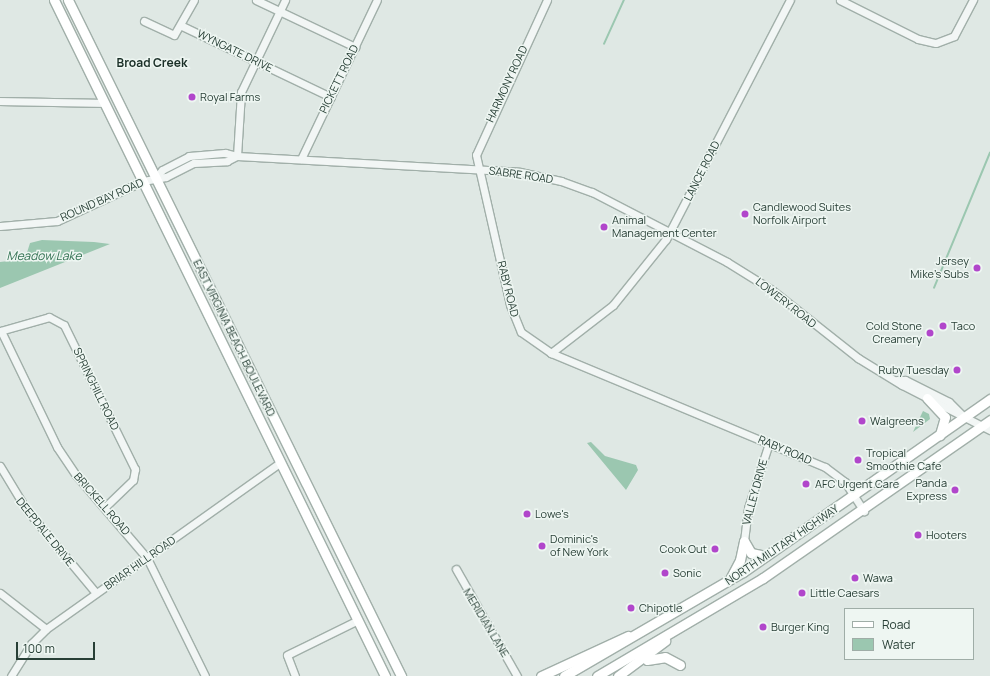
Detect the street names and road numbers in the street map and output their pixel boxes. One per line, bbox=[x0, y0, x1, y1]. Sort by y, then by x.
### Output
street label: WYNGATE DRIVE bbox=[195, 27, 275, 75]
street label: PICKETT ROAD bbox=[317, 42, 361, 116]
street label: HARMONY ROAD bbox=[483, 43, 531, 125]
street label: LANCE ROAD bbox=[681, 139, 723, 203]
street label: SABRE ROAD bbox=[488, 164, 554, 186]
street label: ROUND BAY ROAD bbox=[58, 176, 146, 224]
street label: EAST VIRGINIA BEACH BOULEVARD bbox=[190, 257, 278, 419]
street label: RABY ROAD bbox=[495, 259, 521, 319]
street label: LOWERY ROAD bbox=[753, 275, 819, 331]
street label: SPRINGHILL ROAD bbox=[70, 345, 122, 433]
street label: RABY ROAD bbox=[756, 433, 814, 467]
street label: VALLEY DRIVE bbox=[740, 457, 770, 527]
street label: BRICKELL ROAD bbox=[71, 470, 133, 538]
street label: DEEPDALE DRIVE bbox=[13, 495, 77, 569]
street label: NORTH MILITARY HIGHWAY bbox=[723, 502, 841, 588]
street label: BRIAR HILL ROAD bbox=[101, 533, 179, 593]
street label: MERIDIAN LANE bbox=[460, 586, 512, 660]

